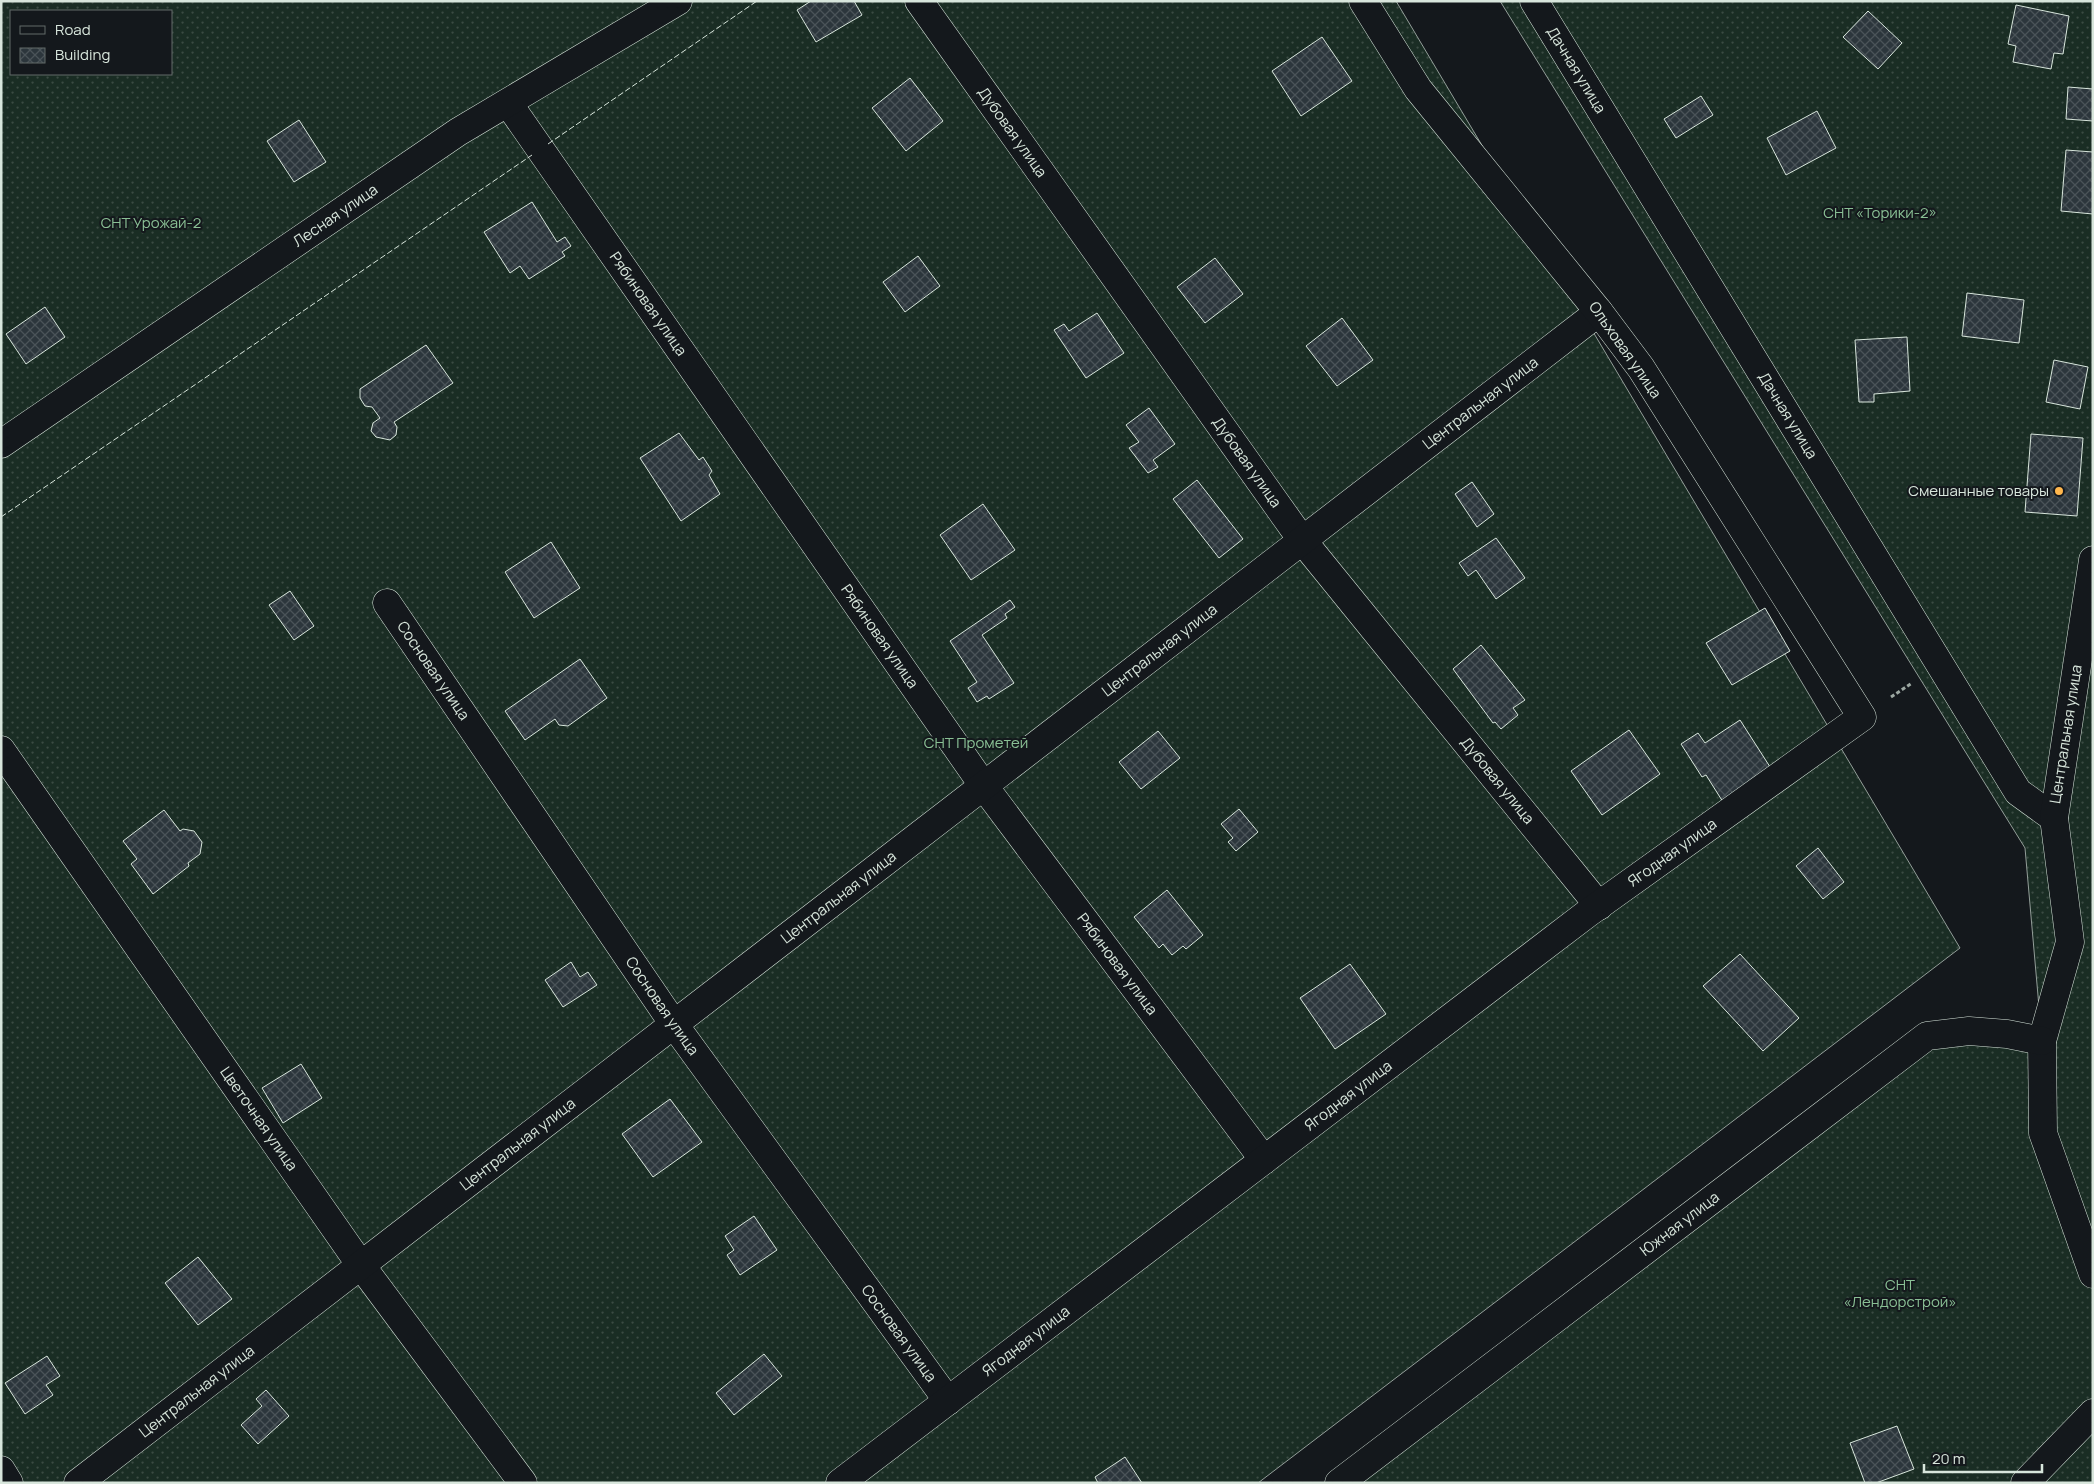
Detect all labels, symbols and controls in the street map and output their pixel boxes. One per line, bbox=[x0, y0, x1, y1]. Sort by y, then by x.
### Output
legend bbox=[10, 10, 172, 75]
text: Road bbox=[55, 19, 91, 40]
street label: Дачная улица bbox=[1542, 22, 1611, 117]
text: Building bbox=[55, 44, 110, 65]
street label: Дубовая улица bbox=[973, 82, 1052, 182]
street label: Лесная улица bbox=[289, 179, 382, 252]
park label: СНТ «Торики-2» bbox=[1823, 202, 1937, 223]
park label: СНТ Урожай-2 bbox=[101, 212, 201, 233]
street label: Рябиновая улица bbox=[605, 247, 692, 360]
street label: Ольховая улица bbox=[1584, 297, 1667, 402]
street label: Центральная улица bbox=[1418, 352, 1542, 454]
street label: Дачная улица bbox=[1753, 368, 1823, 463]
street label: Дубовая улица bbox=[1208, 413, 1287, 512]
place label: Смешанные товары bbox=[1908, 480, 2049, 501]
marker: Смешанные товары bbox=[2053, 485, 2065, 497]
street label: Рябиновая улица bbox=[836, 580, 924, 692]
street label: Центральная улица bbox=[1097, 599, 1221, 701]
street label: Сосновая улица bbox=[392, 617, 475, 724]
street label: Центральная улица bbox=[2044, 663, 2087, 805]
park label: СНТ Прометей bbox=[924, 732, 1028, 753]
street label: Дубовая улица bbox=[1456, 732, 1539, 828]
street label: Ягодная улица bbox=[1623, 813, 1721, 891]
street label: Центральная улица bbox=[776, 846, 900, 948]
street label: Рябиновая улица bbox=[1073, 909, 1163, 1019]
street label: Сосновая улица bbox=[621, 952, 704, 1059]
street label: Ягодная улица bbox=[1300, 1055, 1396, 1136]
street label: Цветочная улица bbox=[215, 1062, 303, 1175]
street label: Центральная улица bbox=[455, 1093, 580, 1195]
street label: Южная улица bbox=[1635, 1187, 1724, 1261]
park label: СНТ «Лендорстрой» bbox=[1844, 1274, 1956, 1312]
street label: Сосновая улица bbox=[857, 1280, 942, 1386]
street label: Ягодная улица bbox=[978, 1301, 1074, 1381]
street label: Центральная улица bbox=[134, 1340, 259, 1442]
scale bar bbox=[1924, 1442, 2042, 1474]
text: 20 m bbox=[1932, 1448, 1965, 1469]

